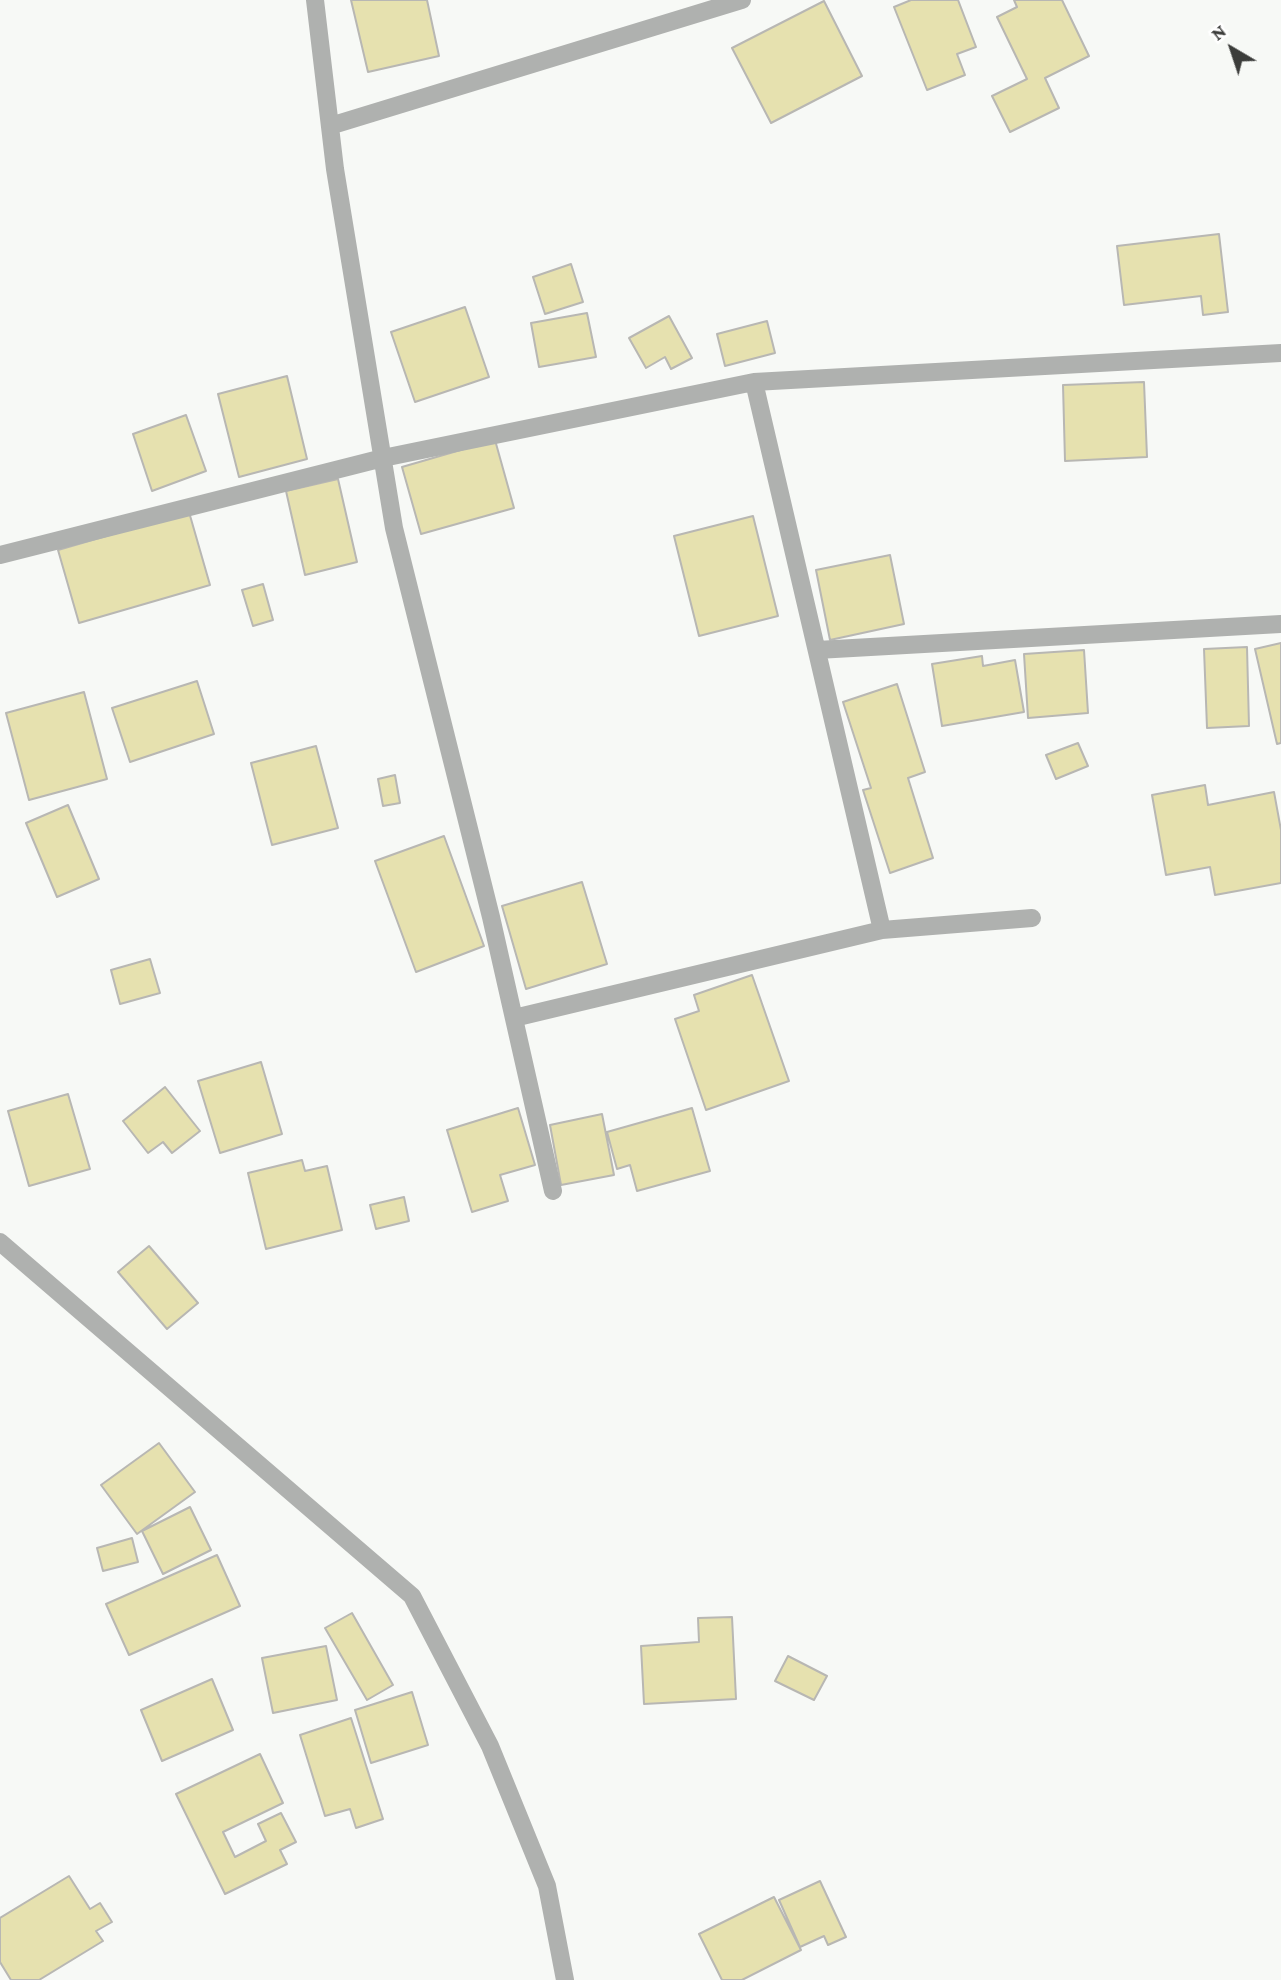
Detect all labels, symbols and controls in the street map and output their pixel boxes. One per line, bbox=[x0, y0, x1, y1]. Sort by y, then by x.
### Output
north arrow bbox=[1197, 14, 1267, 84]
text: N bbox=[1207, 20, 1230, 45]

